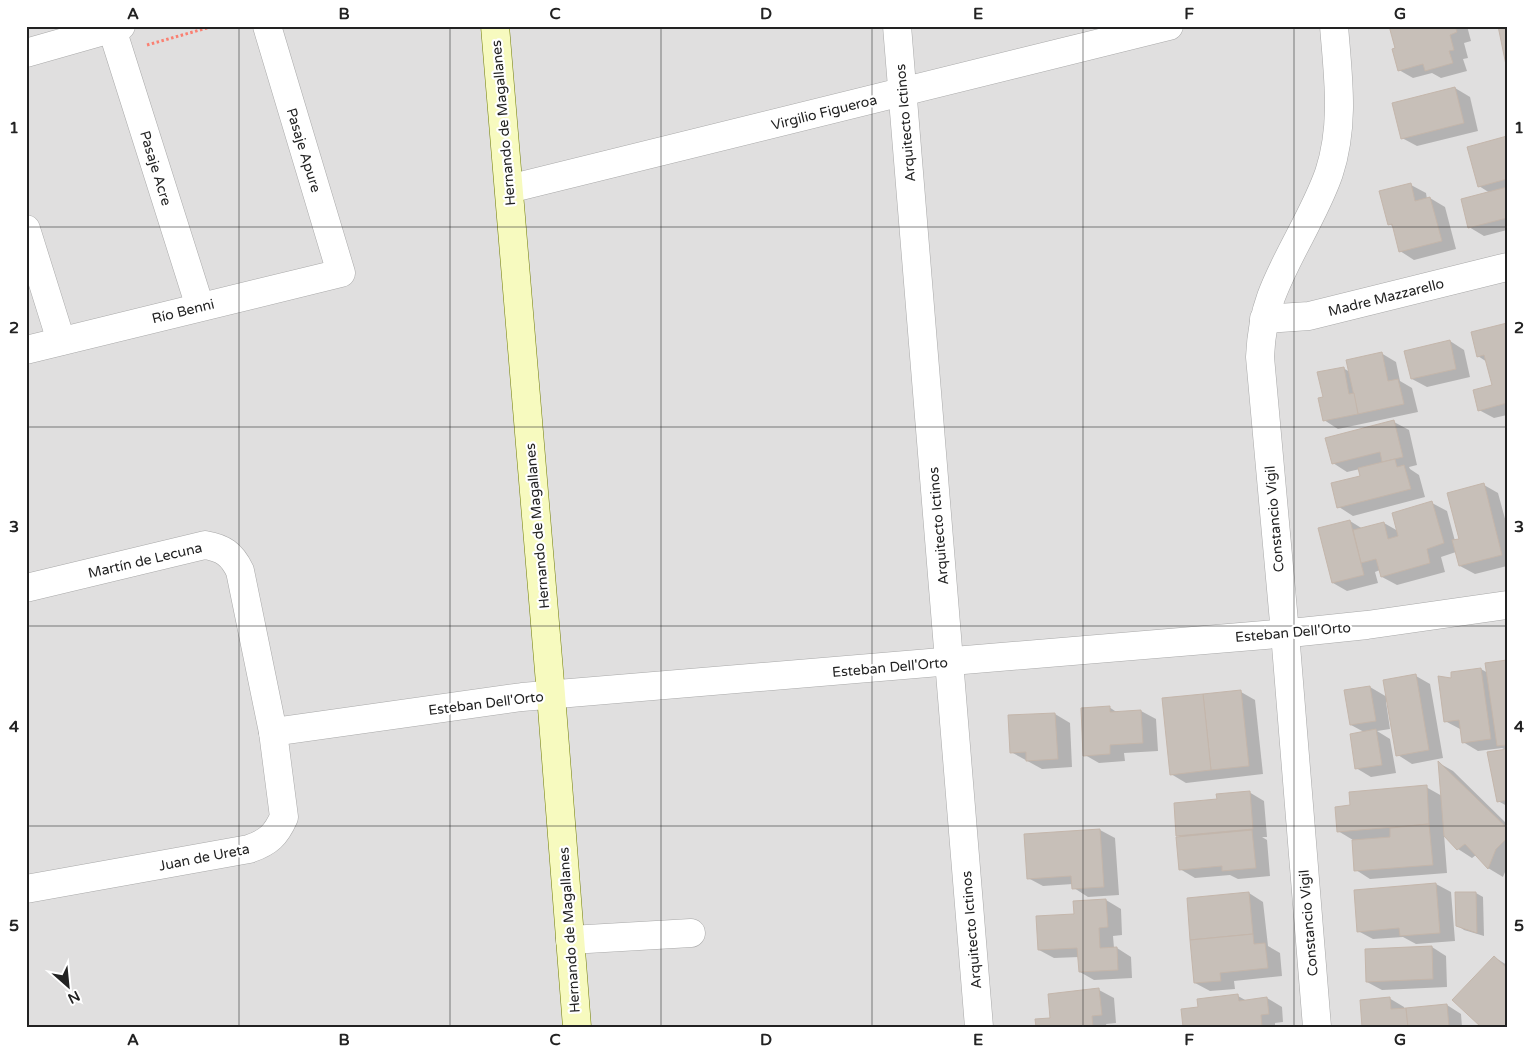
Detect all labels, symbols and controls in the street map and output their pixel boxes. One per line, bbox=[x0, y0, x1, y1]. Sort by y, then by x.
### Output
text: A bbox=[127, 4, 139, 24]
text: B bbox=[338, 4, 350, 24]
text: C bbox=[549, 4, 561, 24]
text: D bbox=[760, 4, 772, 24]
text: E bbox=[973, 4, 983, 24]
text: F bbox=[1184, 4, 1194, 24]
text: G bbox=[1394, 4, 1406, 24]
street label: Hernando de Magallanes bbox=[488, 39, 519, 206]
street label: Arquitecto Ictinos bbox=[892, 63, 919, 183]
street label: Virgilio Figueroa bbox=[770, 91, 879, 134]
street label: Pasaje Apure bbox=[283, 106, 324, 194]
text: 1 bbox=[9, 118, 19, 138]
text: 1 bbox=[1514, 118, 1524, 138]
street label: Pasaje Acre bbox=[136, 129, 175, 208]
street label: Madre Mazzarello bbox=[1326, 275, 1446, 320]
street label: Río Benni bbox=[150, 296, 216, 327]
text: 2 bbox=[9, 318, 19, 338]
text: 2 bbox=[1514, 318, 1524, 338]
street label: Hernando de Magallanes bbox=[522, 442, 553, 609]
street label: Constancio Vigil bbox=[1261, 465, 1288, 573]
street label: Arquitecto Ictinos bbox=[925, 466, 952, 586]
text: 3 bbox=[9, 517, 19, 537]
text: 3 bbox=[1514, 517, 1524, 537]
street label: Martín de Lecuna bbox=[86, 539, 204, 582]
street label: Esteban Dell'Orto bbox=[1234, 619, 1352, 646]
street label: Esteban Dell'Orto bbox=[831, 654, 949, 681]
street label: Esteban Dell'Orto bbox=[427, 688, 545, 719]
text: 4 bbox=[9, 717, 19, 737]
text: 4 bbox=[1514, 717, 1524, 737]
street label: Juan de Ureta bbox=[157, 840, 251, 875]
street label: Hernando de Magallanes bbox=[555, 846, 584, 1013]
street label: Constancio Vigil bbox=[1295, 869, 1322, 977]
street label: Arquitecto Ictinos bbox=[958, 870, 985, 990]
text: 5 bbox=[9, 916, 19, 936]
text: 5 bbox=[1514, 916, 1524, 936]
north arrow bbox=[42, 960, 92, 1010]
text: N bbox=[65, 987, 83, 1007]
text: A bbox=[127, 1030, 139, 1050]
text: B bbox=[338, 1030, 350, 1050]
text: C bbox=[549, 1030, 561, 1050]
text: D bbox=[760, 1030, 772, 1050]
text: E bbox=[973, 1030, 983, 1050]
text: F bbox=[1184, 1030, 1194, 1050]
text: G bbox=[1394, 1030, 1406, 1050]

